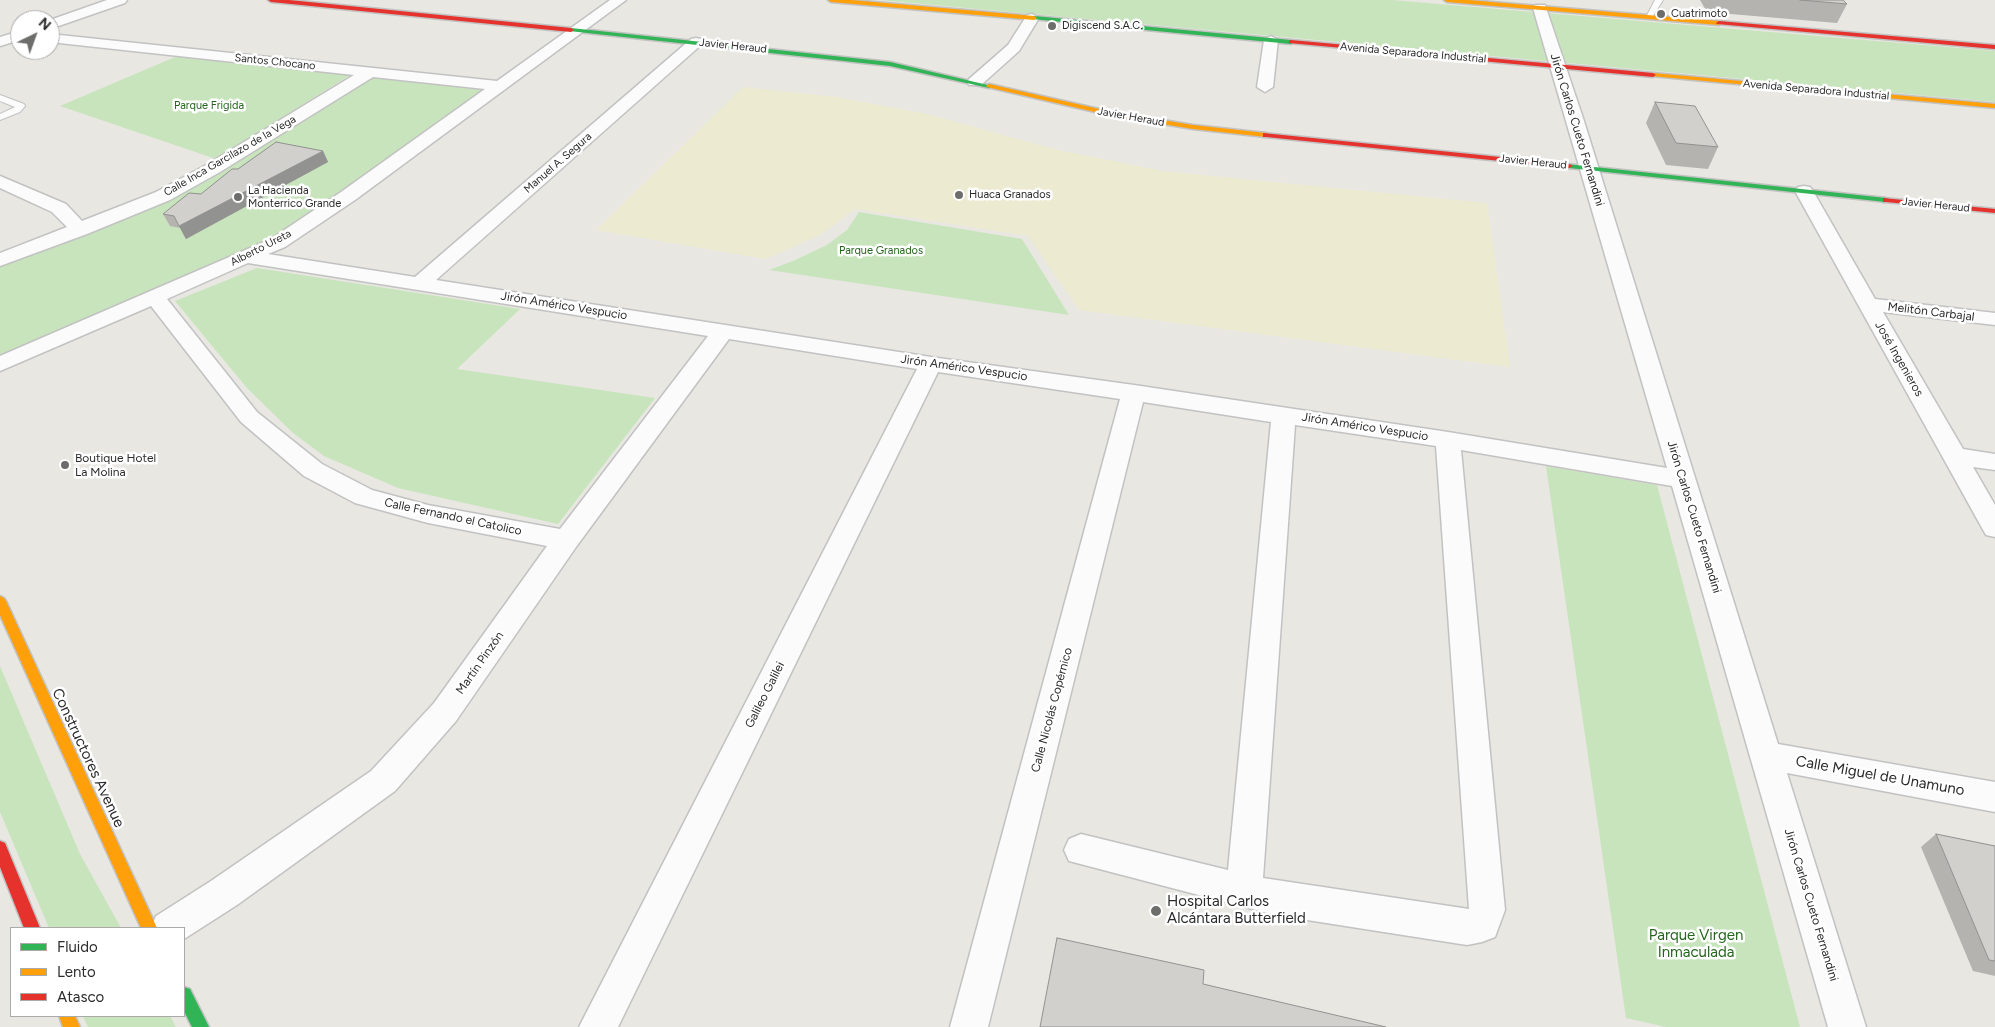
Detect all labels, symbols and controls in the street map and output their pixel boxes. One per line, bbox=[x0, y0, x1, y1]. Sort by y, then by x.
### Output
place label: Cuatrimoto bbox=[1671, 7, 1727, 21]
marker: Cuatrimoto bbox=[1655, 8, 1667, 20]
north arrow bbox=[10, 10, 60, 60]
text: N bbox=[35, 14, 54, 34]
place label: Digiscend S.A.C. bbox=[1062, 19, 1143, 33]
marker: Digiscend S.A.C. bbox=[1046, 20, 1058, 32]
street label: Javier Heraud bbox=[698, 36, 768, 56]
street label: Avenida Separadora Industrial bbox=[1339, 40, 1487, 66]
street label: Santos Chocano bbox=[234, 51, 316, 73]
street label: Jirón Carlos Cueto Fernandini bbox=[1547, 52, 1607, 208]
street label: Avenida Separadora Industrial bbox=[1742, 77, 1890, 103]
park label: Parque Frigida bbox=[174, 99, 244, 113]
street label: Javier Heraud bbox=[1096, 105, 1166, 129]
street label: Calle Inca Garcilazo de la Vega bbox=[162, 113, 298, 199]
street label: Manuel A. Segura bbox=[521, 130, 595, 196]
street label: Javier Heraud bbox=[1498, 152, 1568, 172]
place label: La Hacienda Monterrico Grande bbox=[248, 184, 341, 210]
place label: Huaca Granados bbox=[969, 188, 1051, 202]
marker: Huaca Granados bbox=[953, 189, 965, 201]
marker: La Hacienda Monterrico Grande bbox=[232, 191, 244, 203]
street label: Javier Heraud bbox=[1901, 195, 1971, 215]
street label: Alberto Ureta bbox=[228, 227, 294, 269]
park label: Parque Granados bbox=[839, 244, 923, 258]
street label: Jirón Américo Vespucio bbox=[500, 289, 628, 323]
street label: Melitón Carbajal bbox=[1887, 300, 1975, 324]
street label: José Ingenieros bbox=[1872, 319, 1926, 399]
street label: Jirón Américo Vespucio bbox=[900, 352, 1028, 384]
street label: Jirón Américo Vespucio bbox=[1301, 410, 1429, 444]
street label: Jirón Carlos Cueto Fernandini bbox=[1664, 439, 1724, 595]
place label: Boutique Hotel La Molina bbox=[75, 451, 156, 479]
marker: Boutique Hotel La Molina bbox=[59, 459, 71, 471]
street label: Calle Fernando el Catolico bbox=[383, 495, 523, 539]
street label: Martín Pinzón bbox=[453, 629, 507, 697]
street label: Calle Nicolás Copérnico bbox=[1028, 646, 1076, 774]
street label: Galileo Galilei bbox=[742, 659, 788, 731]
street label: Constructores Avenue bbox=[48, 686, 128, 830]
street label: Calle Miguel de Unamuno bbox=[1794, 752, 1966, 800]
street label: Jirón Carlos Cueto Fernandini bbox=[1781, 827, 1841, 983]
place label: Hospital Carlos Alcántara Butterfield bbox=[1167, 893, 1306, 928]
marker: Hospital Carlos Alcántara Butterfield bbox=[1149, 904, 1163, 918]
legend bbox=[10, 927, 185, 1017]
park label: Parque Virgen Inmaculada bbox=[1649, 927, 1743, 962]
text: Fluido bbox=[57, 938, 98, 956]
text: Lento bbox=[57, 963, 96, 981]
text: Atasco bbox=[57, 988, 104, 1006]

